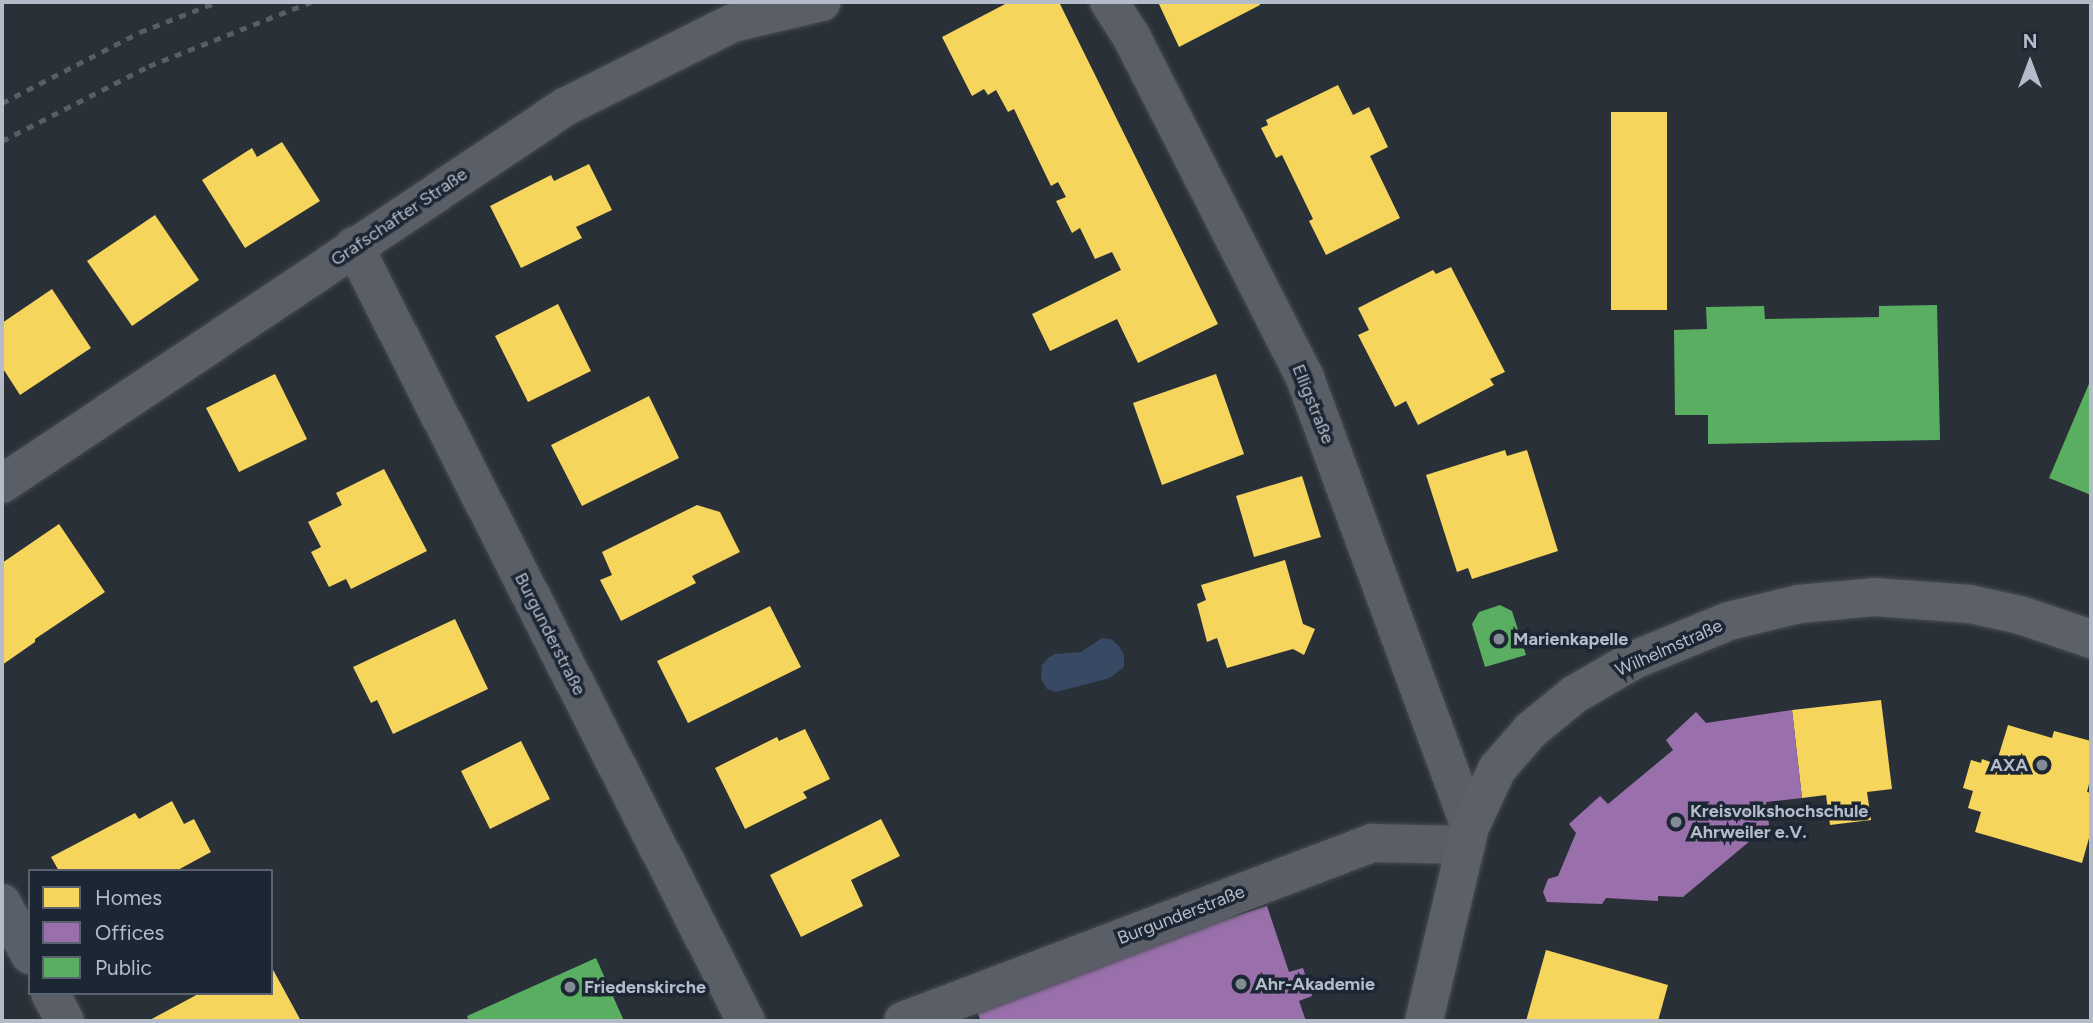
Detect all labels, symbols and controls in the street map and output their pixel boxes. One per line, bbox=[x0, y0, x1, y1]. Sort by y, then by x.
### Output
north arrow bbox=[1995, 28, 2065, 98]
text: N bbox=[2023, 30, 2037, 53]
street label: Grafschafter Straße bbox=[327, 163, 471, 271]
street label: Elligstraße bbox=[1287, 361, 1339, 447]
street label: Burgunderstraße bbox=[510, 569, 590, 699]
street label: Wilhelmstraße bbox=[1612, 615, 1726, 681]
place label: Marienkapelle bbox=[1513, 628, 1628, 650]
marker: Marienkapelle bbox=[1491, 631, 1507, 647]
place label: AXA bbox=[1990, 754, 2028, 776]
marker: AXA bbox=[2034, 757, 2050, 773]
place label: Kreisvolkshochschule Ahrweiler e.V. bbox=[1690, 801, 1868, 844]
marker: Kreisvolkshochschule Ahrweiler e.V. bbox=[1668, 814, 1684, 830]
legend bbox=[28, 869, 273, 995]
street label: Burgunderstraße bbox=[1114, 881, 1248, 949]
text: Homes bbox=[95, 885, 162, 910]
text: Offices bbox=[95, 920, 164, 945]
text: Public bbox=[95, 955, 152, 980]
place label: Ahr-Akademie bbox=[1255, 973, 1375, 995]
place label: Friedenskirche bbox=[584, 976, 706, 998]
marker: Ahr-Akademie bbox=[1233, 976, 1249, 992]
marker: Friedenskirche bbox=[562, 979, 578, 995]

